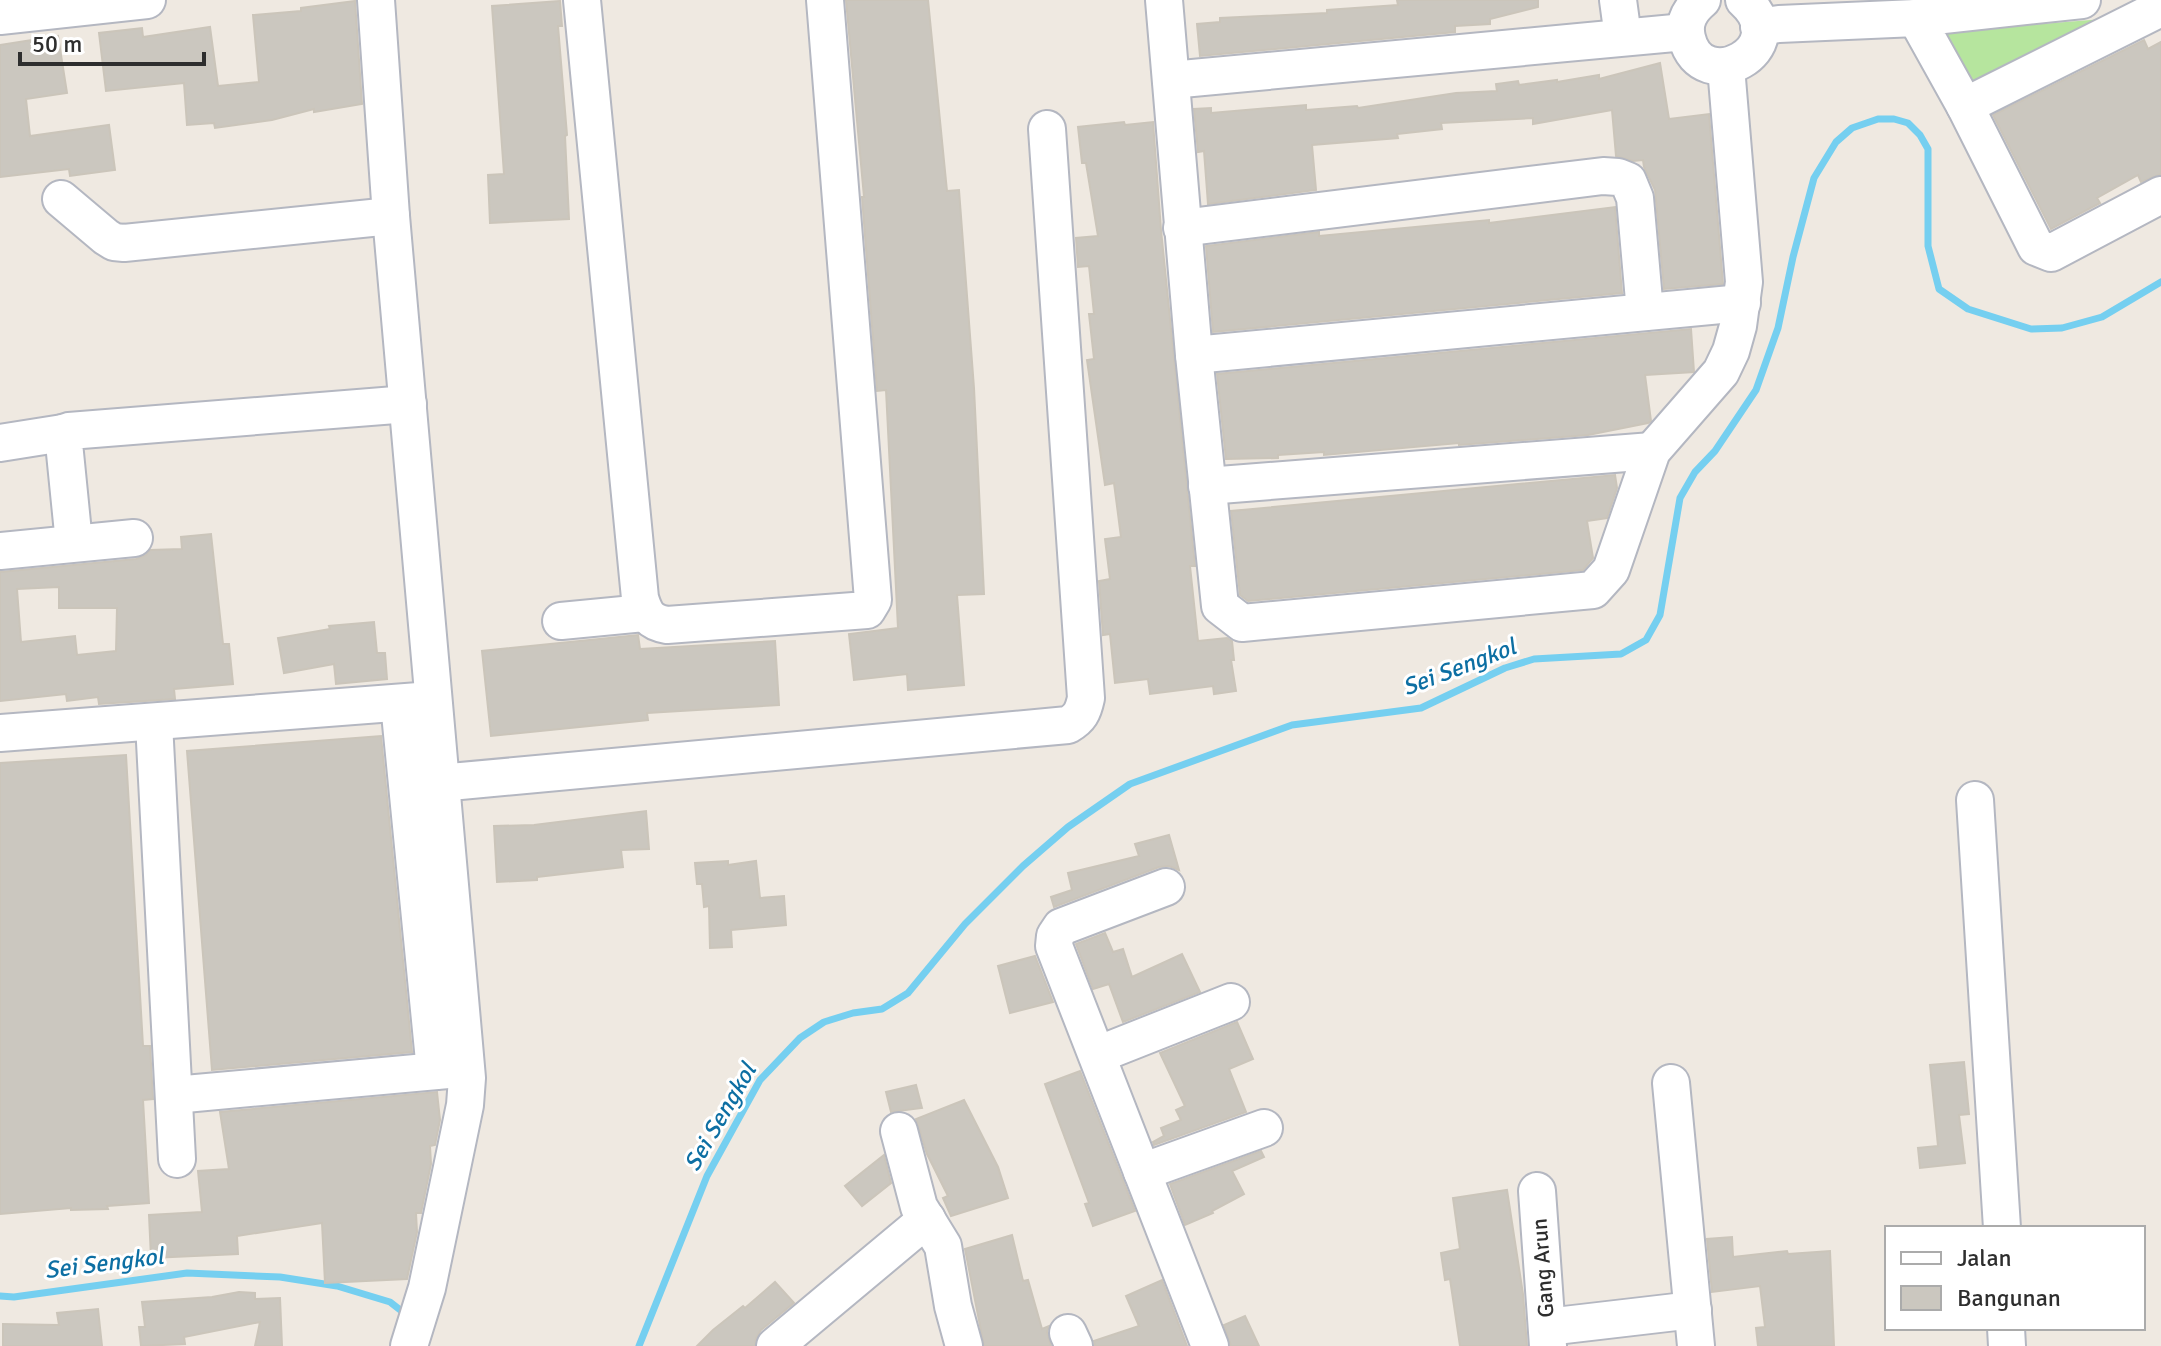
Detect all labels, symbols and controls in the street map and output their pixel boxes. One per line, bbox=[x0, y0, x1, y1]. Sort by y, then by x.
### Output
scale bar bbox=[20, 16, 204, 66]
text: 50 m bbox=[32, 29, 82, 59]
water label: Sei Sengkol bbox=[1398, 631, 1522, 702]
water label: Sei Sengkol bbox=[677, 1056, 764, 1176]
street label: Gang Arun bbox=[1526, 1217, 1559, 1318]
legend bbox=[1885, 1226, 2145, 1330]
water label: Sei Sengkol bbox=[43, 1241, 167, 1285]
text: Jalan bbox=[1957, 1243, 2012, 1273]
text: Bangunan bbox=[1957, 1283, 2061, 1313]

